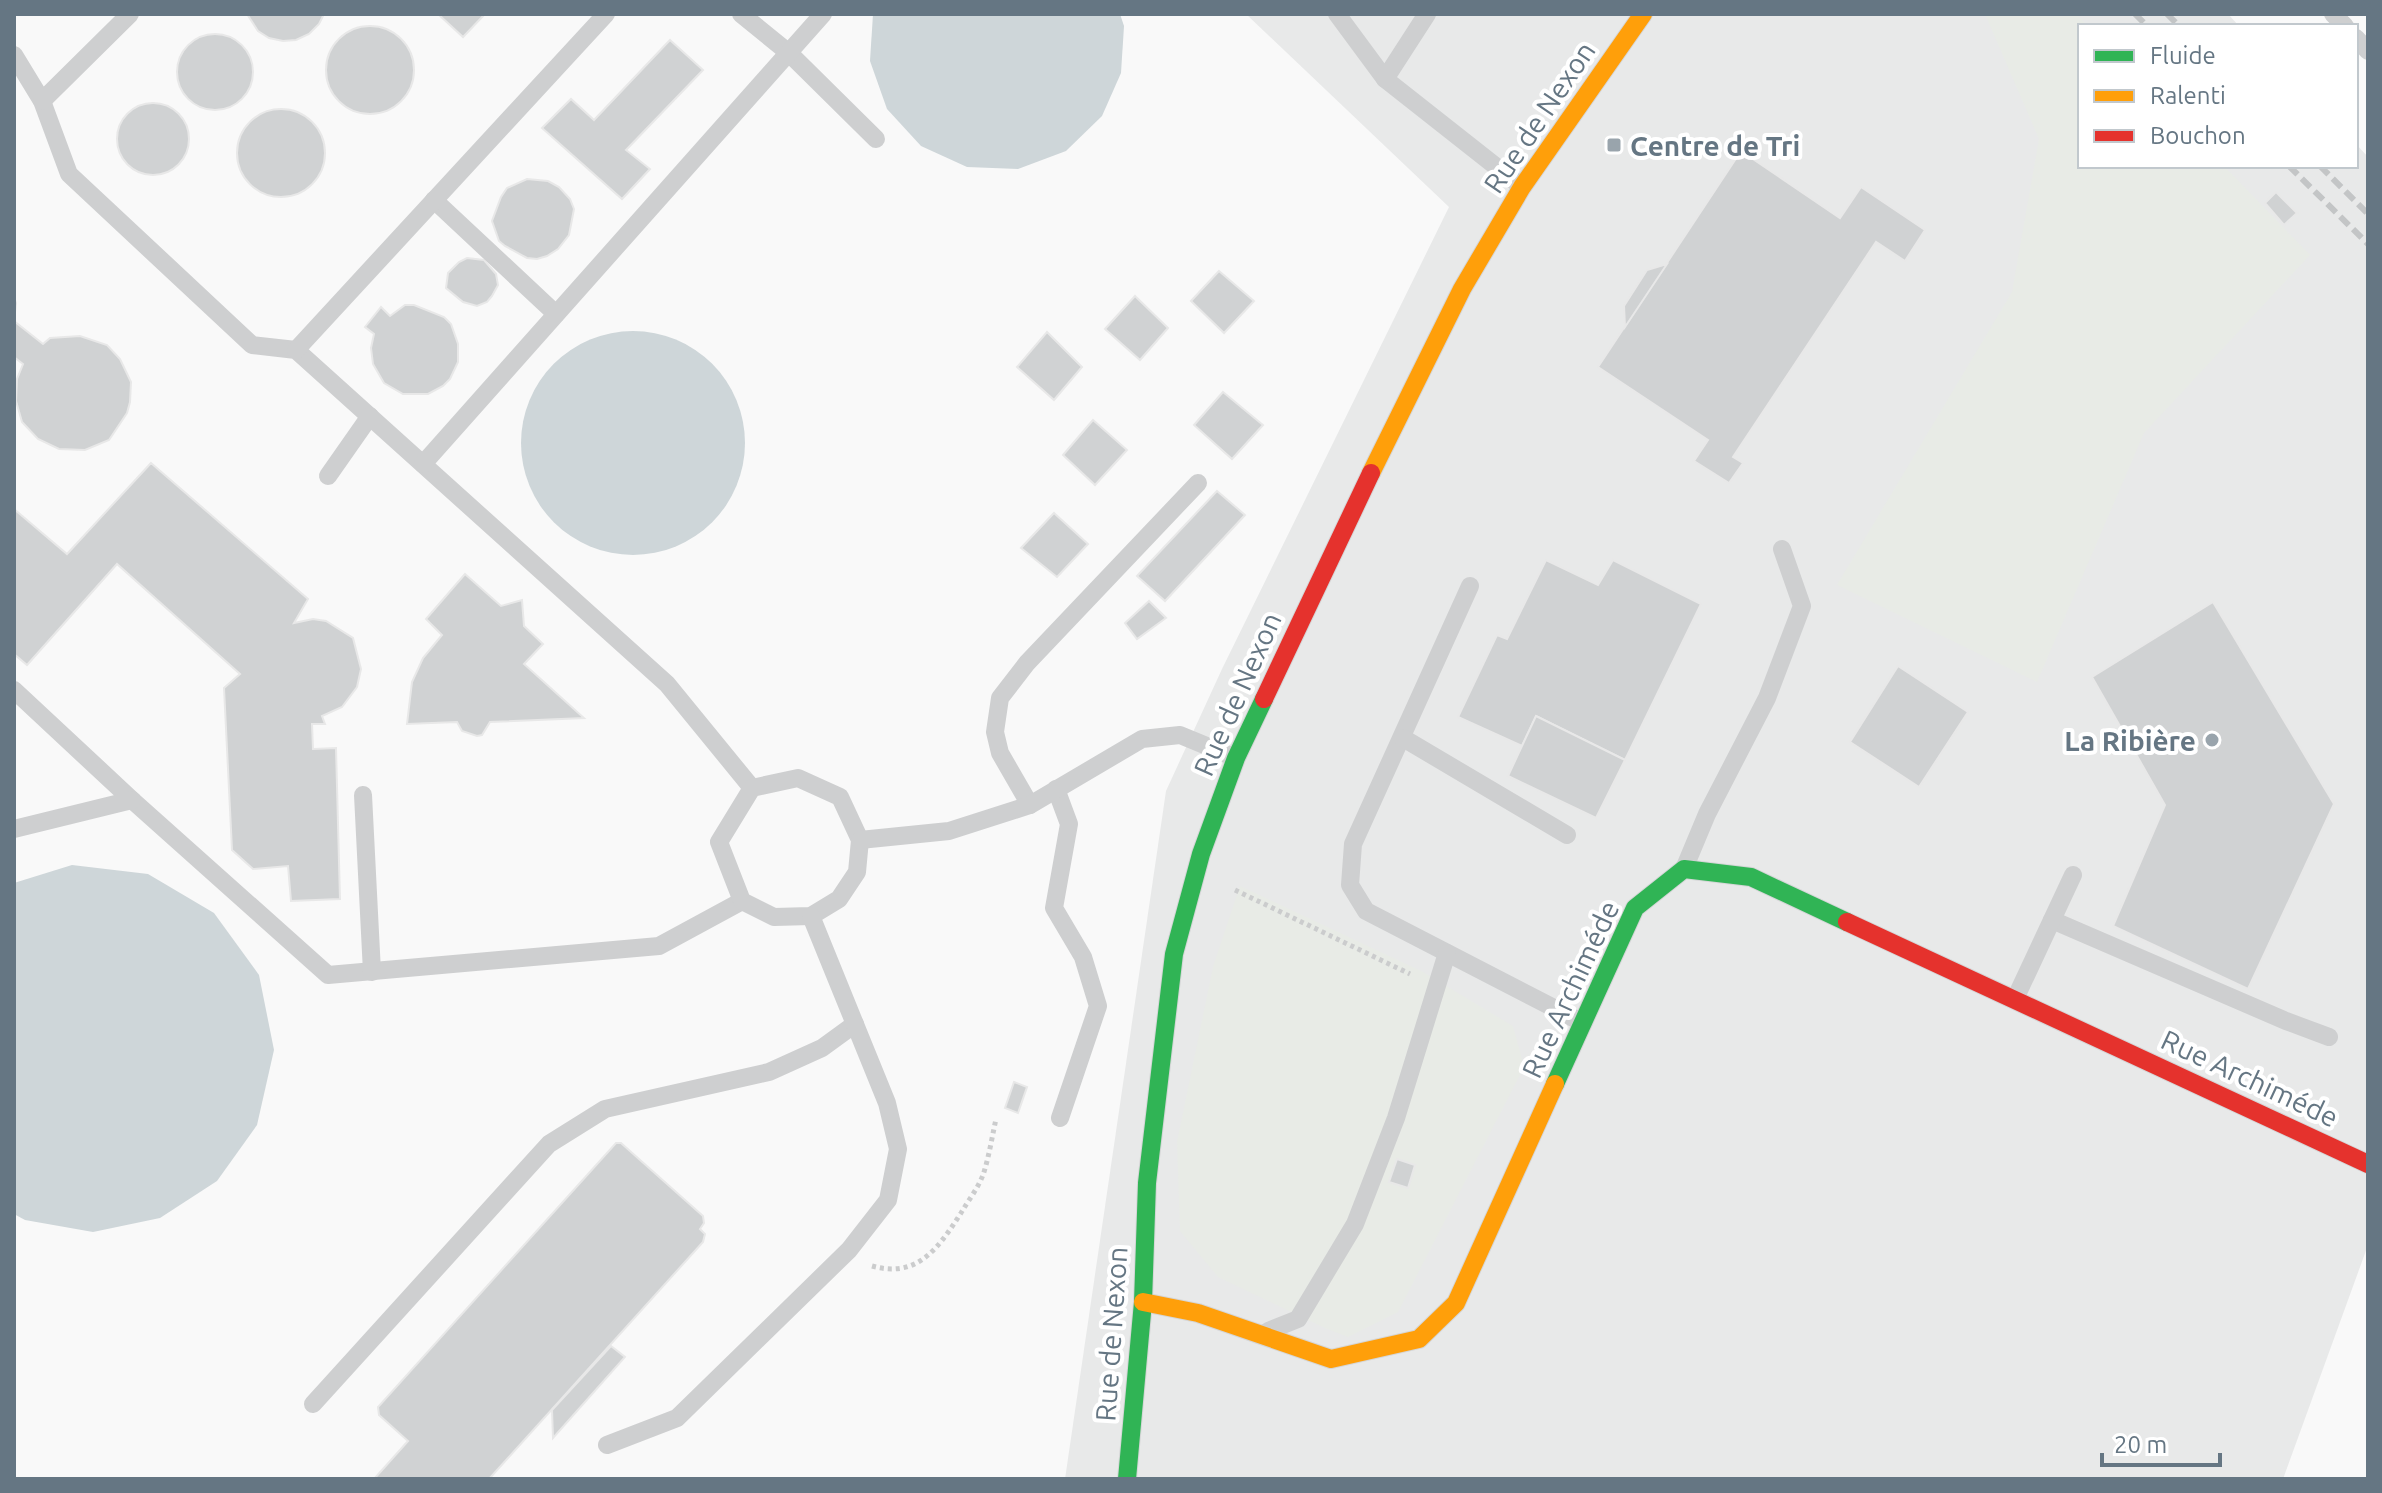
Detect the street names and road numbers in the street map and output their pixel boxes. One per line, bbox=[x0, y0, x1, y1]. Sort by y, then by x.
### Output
street label: Rue de Nexon bbox=[1477, 36, 1601, 198]
street label: Rue de Nexon bbox=[1187, 608, 1287, 780]
street label: Rue Archiméde bbox=[1516, 896, 1624, 1082]
street label: Rue Archiméde bbox=[2157, 1024, 2343, 1132]
street label: Rue de Nexon bbox=[1089, 1246, 1133, 1422]

